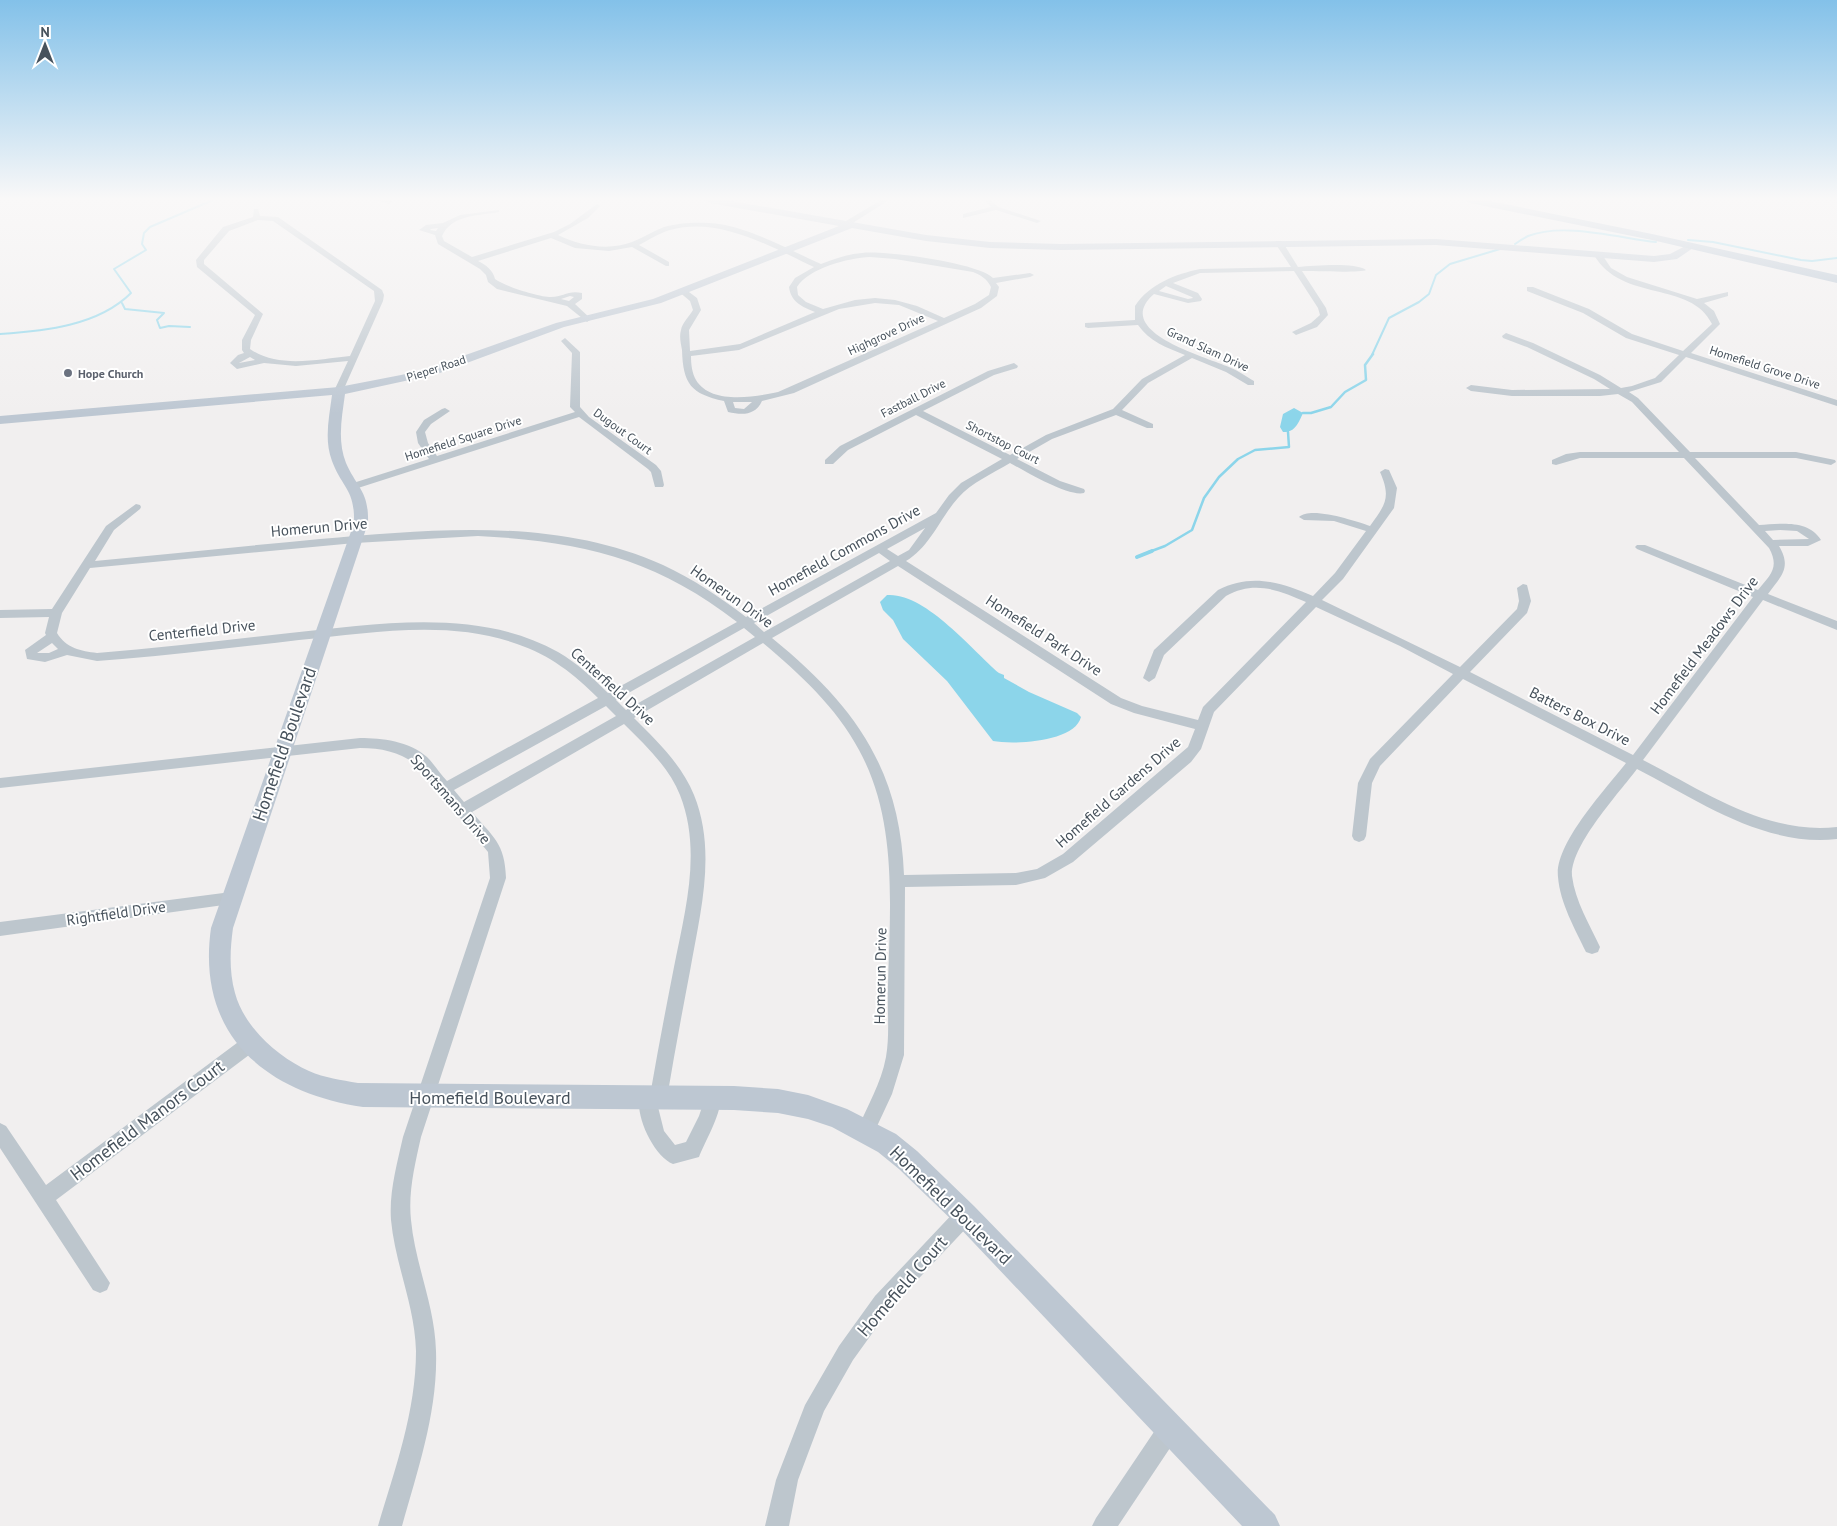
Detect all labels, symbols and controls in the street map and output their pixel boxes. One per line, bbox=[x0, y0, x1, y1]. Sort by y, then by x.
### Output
north arrow bbox=[20, 20, 70, 70]
text: N bbox=[40, 23, 50, 41]
street label: Highgrove Drive bbox=[845, 310, 927, 358]
street label: Grand Slam Drive bbox=[1164, 323, 1252, 375]
street label: Homefield Grove Drive bbox=[1708, 342, 1822, 392]
street label: Pieper Road bbox=[405, 351, 467, 385]
place label: Hope Church bbox=[78, 366, 143, 381]
marker: Hope Church bbox=[62, 367, 74, 379]
street label: Fastball Drive bbox=[878, 375, 948, 421]
street label: Dugout Court bbox=[591, 405, 655, 457]
street label: Homefield Square Drive bbox=[403, 412, 523, 464]
street label: Shortstop Court bbox=[964, 417, 1042, 467]
street label: Homefield Commons Drive bbox=[765, 500, 923, 600]
street label: Homerun Drive bbox=[270, 513, 368, 541]
street label: Homerun Drive bbox=[687, 560, 777, 632]
street label: Homefield Meadows Drive bbox=[1646, 572, 1762, 718]
street label: Homefield Park Drive bbox=[982, 590, 1106, 680]
street label: Centerfield Drive bbox=[148, 615, 256, 645]
street label: Centerfield Drive bbox=[567, 643, 659, 729]
street label: Homefield Boulevard bbox=[247, 664, 321, 824]
street label: Batters Box Drive bbox=[1526, 682, 1634, 750]
street label: Homefield Gardens Drive bbox=[1052, 732, 1184, 852]
street label: Sportsmans Drive bbox=[407, 750, 495, 848]
street label: Rightfield Drive bbox=[65, 897, 167, 929]
street label: Homerun Drive bbox=[870, 927, 890, 1025]
street label: Homefield Manors Court bbox=[65, 1055, 229, 1185]
street label: Homefield Boulevard bbox=[409, 1086, 571, 1109]
street label: Homefield Boulevard bbox=[885, 1141, 1017, 1269]
street label: Homefield Court bbox=[852, 1231, 952, 1341]

